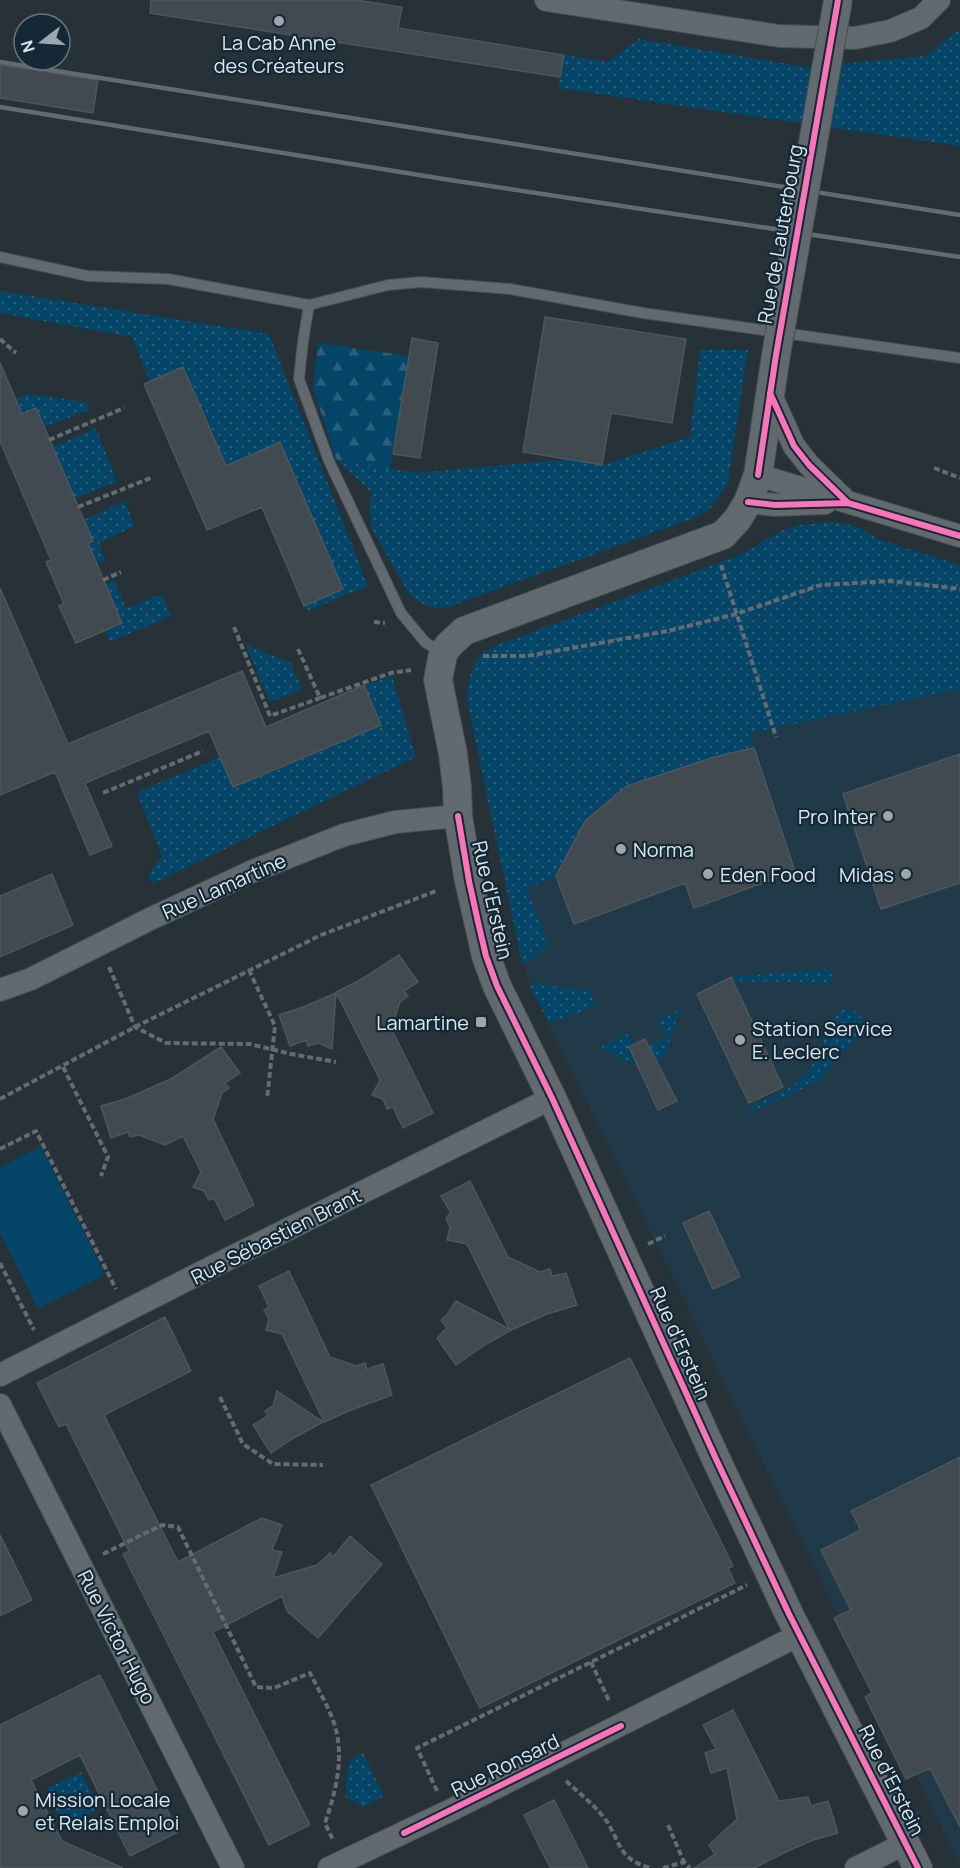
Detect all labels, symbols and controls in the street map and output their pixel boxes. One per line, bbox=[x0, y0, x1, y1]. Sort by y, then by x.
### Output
north arrow bbox=[12, 12, 72, 72]
marker: La Cab Anne des Créateurs bbox=[272, 14, 286, 28]
place label: La Cab Anne des Créateurs bbox=[214, 29, 344, 79]
text: N bbox=[15, 38, 40, 55]
street label: Rue de Lauterbourg bbox=[751, 142, 809, 326]
place label: Pro Inter bbox=[798, 803, 876, 830]
marker: Pro Inter bbox=[881, 809, 895, 823]
place label: Norma bbox=[633, 836, 694, 863]
street label: Rue d'Erstein bbox=[466, 838, 520, 962]
marker: Norma bbox=[614, 842, 628, 856]
street label: Rue Lamartine bbox=[158, 847, 290, 925]
place label: Eden Food bbox=[720, 861, 816, 888]
place label: Midas bbox=[839, 861, 894, 888]
marker: Eden Food bbox=[701, 867, 715, 881]
marker: Midas bbox=[899, 867, 913, 881]
place label: Lamartine bbox=[376, 1009, 469, 1036]
marker: Lamartine bbox=[474, 1015, 488, 1029]
place label: Station Service E. Leclerc bbox=[752, 1015, 892, 1065]
marker: Station Service E. Leclerc bbox=[733, 1033, 747, 1047]
street label: Rue Sébastien Brant bbox=[186, 1181, 366, 1291]
street label: Rue d'Erstein bbox=[644, 1282, 718, 1404]
street label: Rue Victor Hugo bbox=[71, 1565, 163, 1709]
street label: Rue d'Erstein bbox=[853, 1720, 931, 1840]
street label: Rue Ronsard bbox=[447, 1727, 563, 1803]
place label: Mission Locale et Relais Emploi bbox=[35, 1786, 179, 1836]
marker: Mission Locale et Relais Emploi bbox=[16, 1804, 30, 1818]

